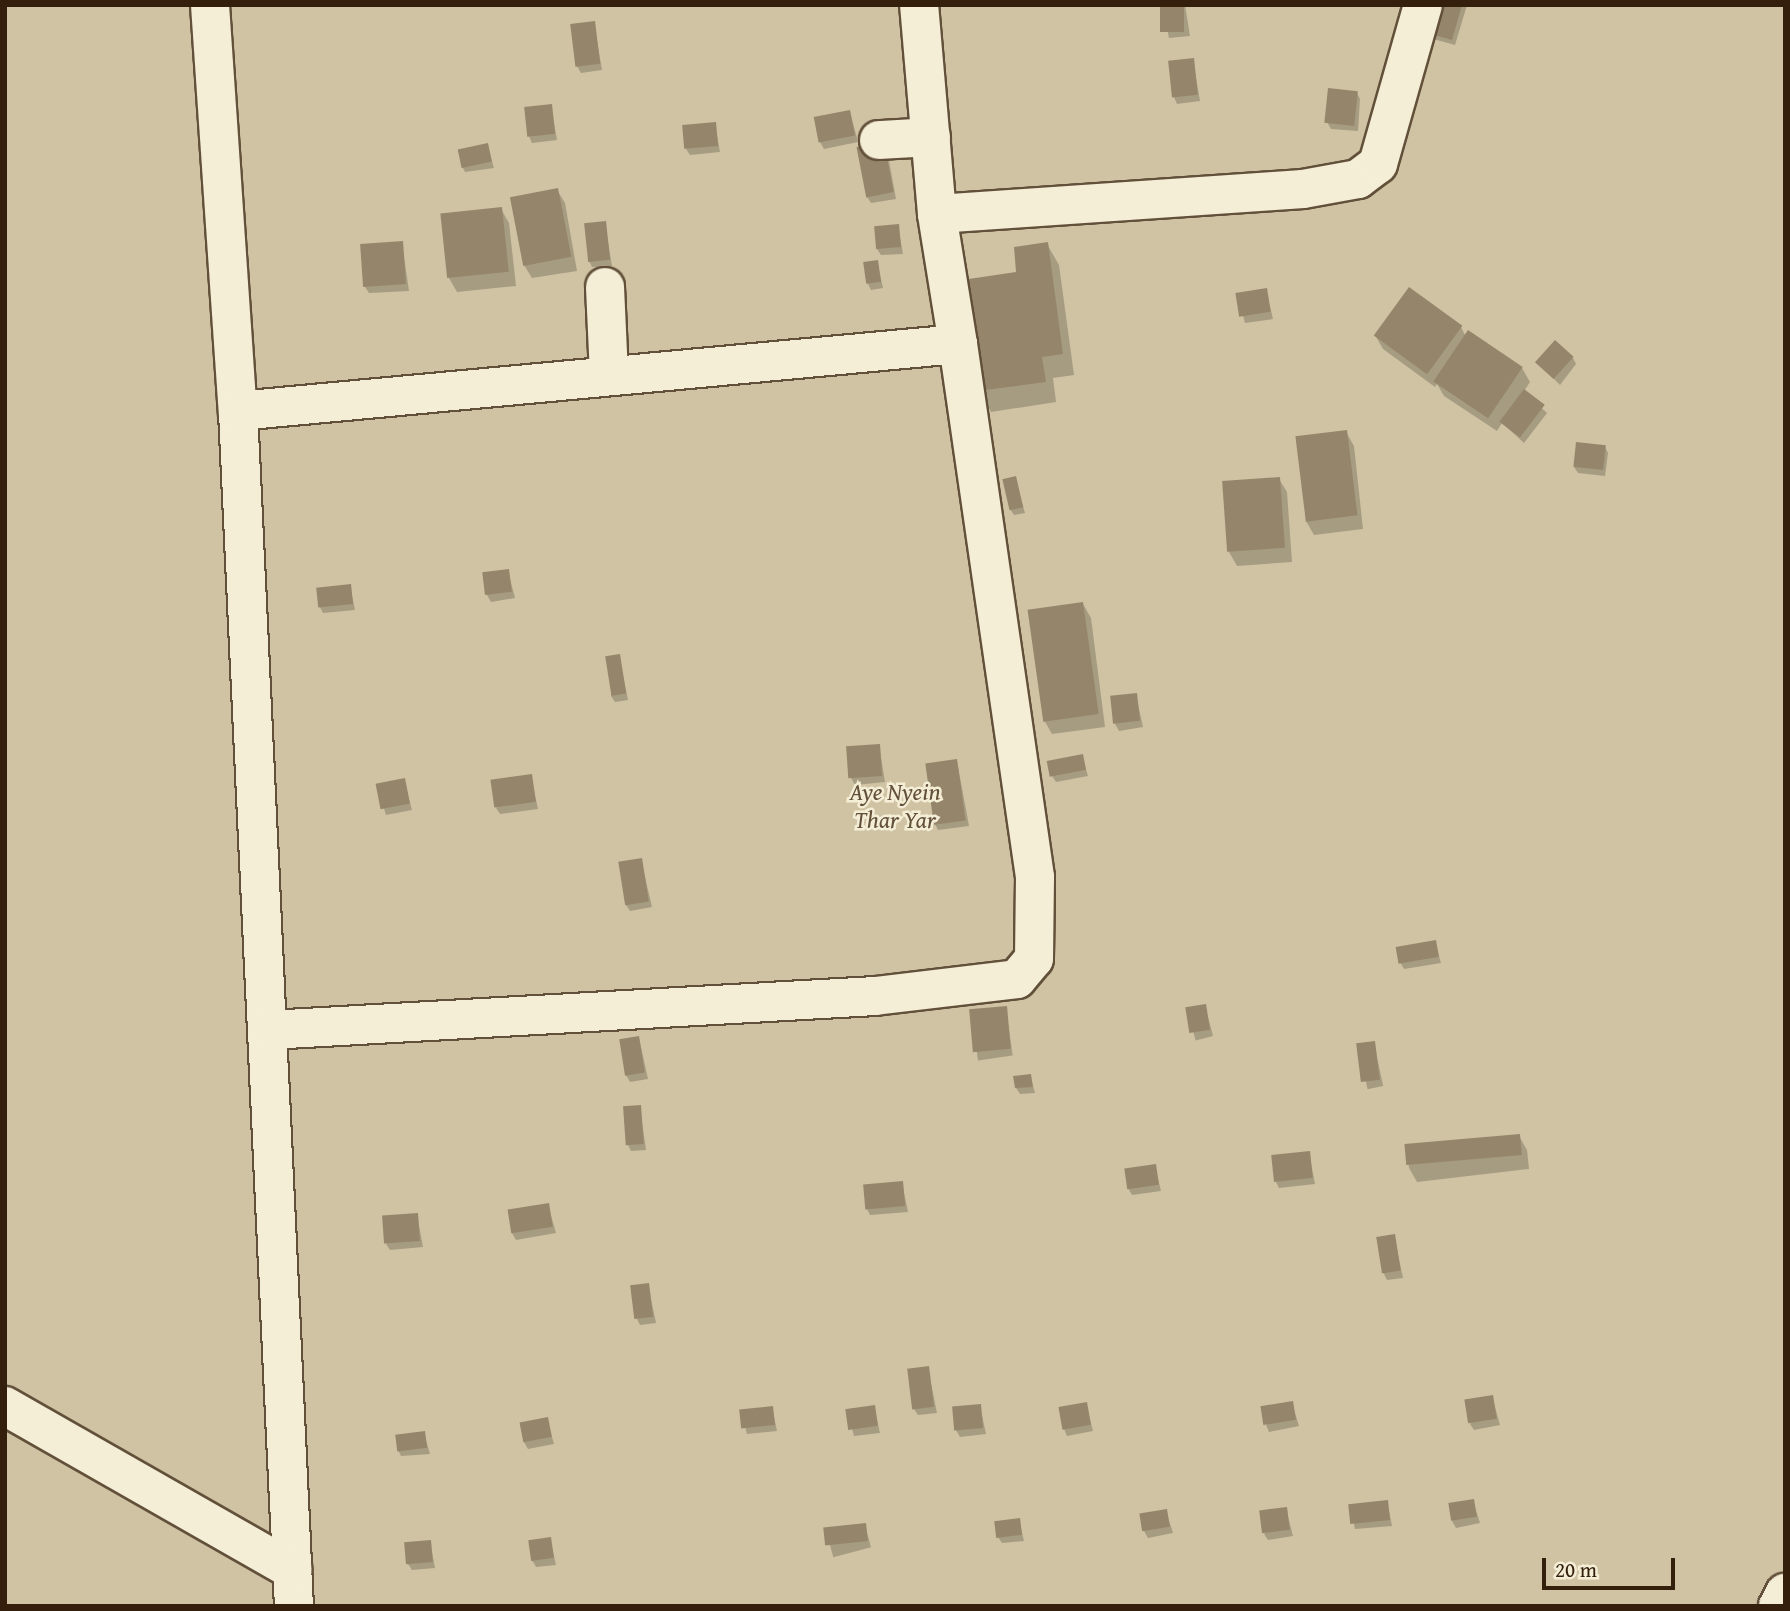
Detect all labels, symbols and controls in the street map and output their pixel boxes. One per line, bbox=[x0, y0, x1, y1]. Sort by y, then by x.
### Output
park label: Aye Nyein Thar Yar bbox=[849, 778, 941, 834]
scale bar bbox=[1545, 1544, 1678, 1588]
text: 20 m bbox=[1555, 1554, 1597, 1585]

